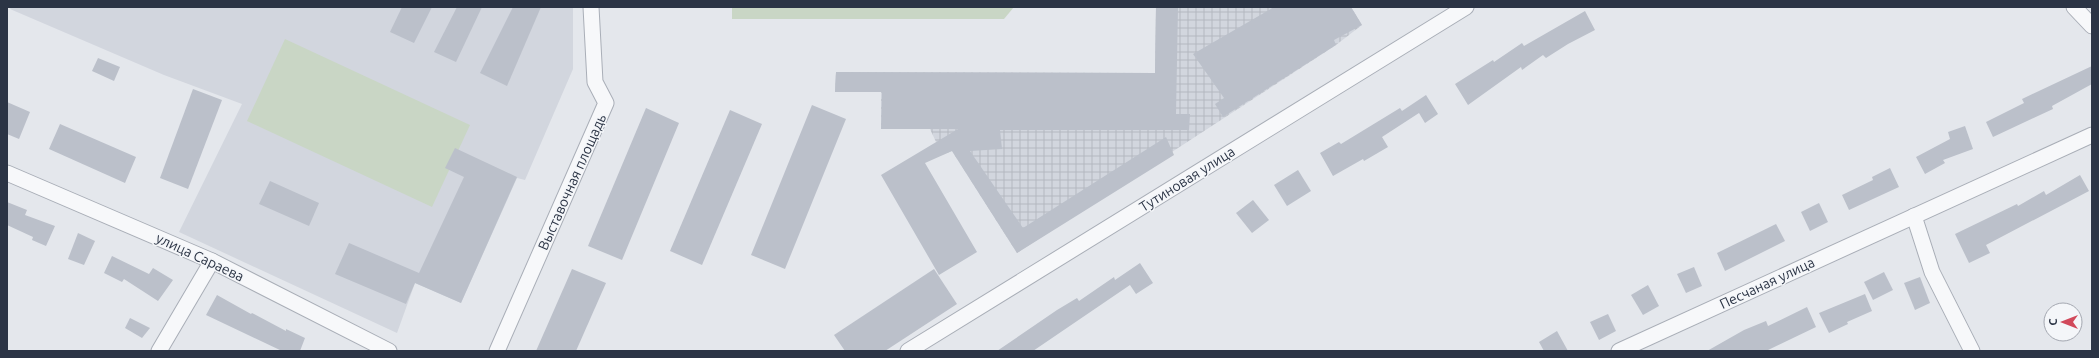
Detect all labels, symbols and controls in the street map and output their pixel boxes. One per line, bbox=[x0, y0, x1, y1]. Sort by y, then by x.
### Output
street label: Выставочная площадь bbox=[535, 111, 609, 253]
street label: Тутиновая улица bbox=[1136, 143, 1238, 215]
street label: улица Сараева bbox=[153, 230, 247, 284]
street label: Песчаная улица bbox=[1717, 254, 1817, 312]
north arrow bbox=[2043, 302, 2083, 342]
text: С bbox=[2047, 318, 2059, 326]

